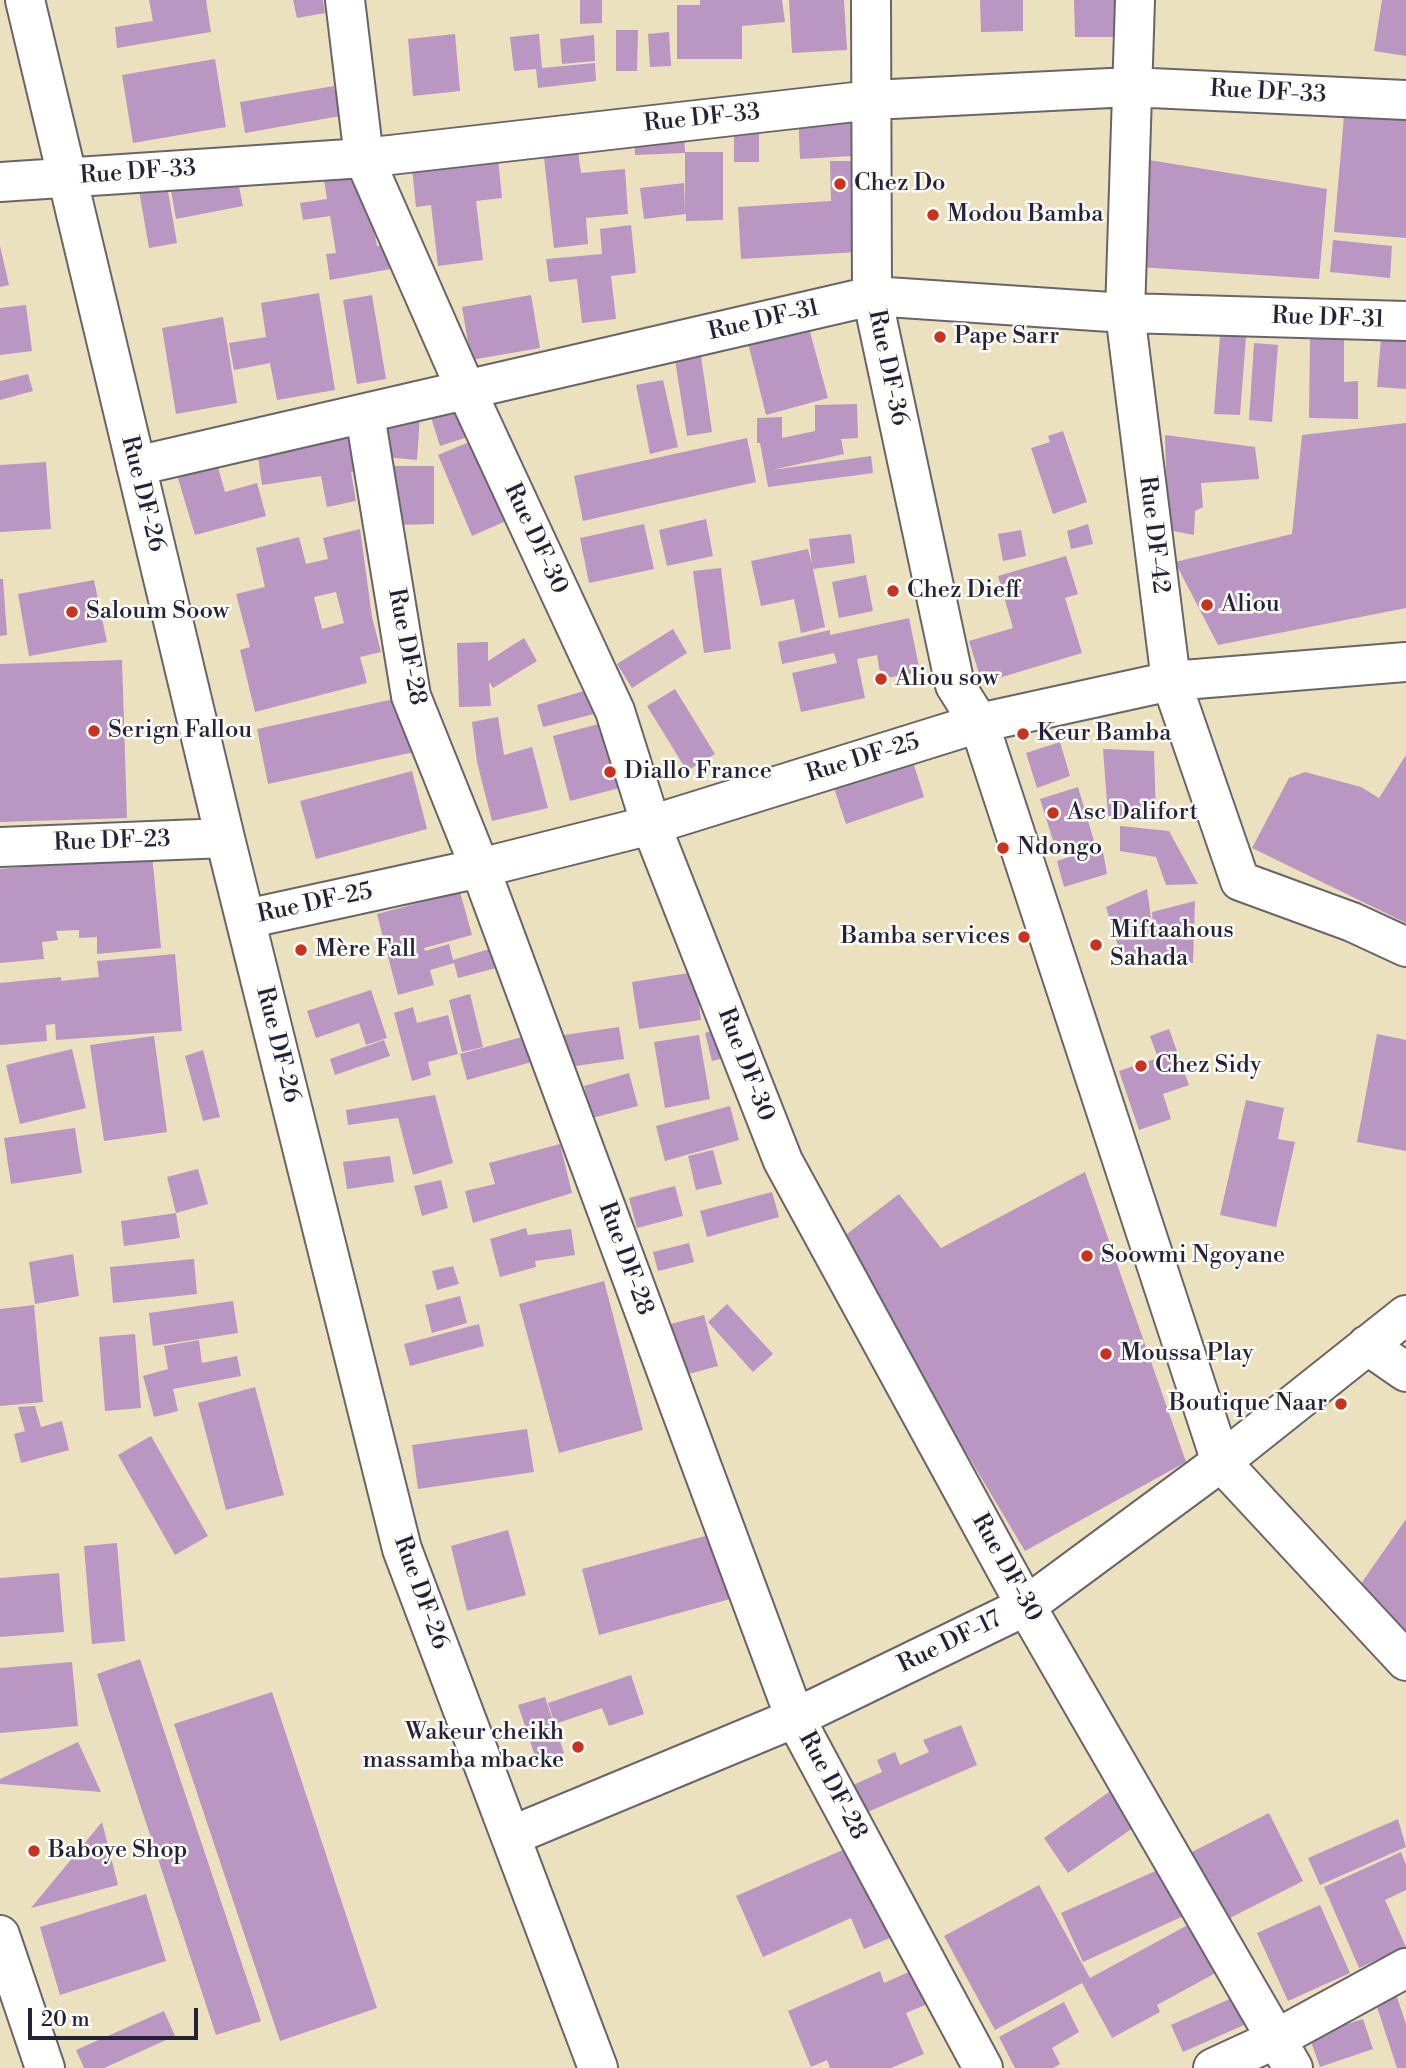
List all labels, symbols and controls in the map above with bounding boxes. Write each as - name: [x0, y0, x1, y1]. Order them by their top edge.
- street label: Rue DF-33: [1209, 76, 1327, 110]
- street label: Rue DF-33: [643, 99, 761, 139]
- street label: Rue DF-33: [79, 155, 197, 191]
- place label: Chez Do: [854, 170, 946, 198]
- marker: Chez Do: [832, 176, 848, 192]
- place label: Modou Bamba: [947, 201, 1103, 229]
- marker: Modou Bamba: [925, 207, 941, 223]
- street label: Rue DF-31: [706, 294, 822, 348]
- street label: Rue DF-31: [1271, 303, 1385, 335]
- street label: Rue DF-36: [861, 307, 913, 429]
- place label: Pape Sarr: [954, 323, 1059, 351]
- marker: Pape Sarr: [932, 329, 948, 345]
- street label: Rue DF-26: [114, 433, 170, 555]
- street label: Rue DF-42: [1132, 475, 1174, 595]
- street label: Rue DF-30: [497, 479, 573, 599]
- place label: Chez Dieff: [907, 577, 1021, 605]
- marker: Chez Dieff: [885, 583, 901, 599]
- street label: Rue DF-28: [381, 586, 431, 708]
- place label: Aliou: [1221, 591, 1280, 619]
- marker: Aliou: [1199, 597, 1215, 613]
- place label: Saloum Soow: [86, 598, 229, 626]
- marker: Saloum Soow: [64, 604, 80, 620]
- place label: Aliou sow: [895, 665, 999, 693]
- marker: Aliou sow: [873, 671, 889, 687]
- place label: Serign Fallou: [108, 717, 252, 745]
- place label: Keur Bamba: [1037, 720, 1171, 748]
- marker: Serign Fallou: [86, 723, 102, 739]
- marker: Keur Bamba: [1015, 726, 1031, 742]
- street label: Rue DF-25: [803, 728, 923, 790]
- place label: Diallo France: [624, 758, 772, 786]
- marker: Diallo France: [602, 764, 618, 780]
- place label: Asc Dalifort: [1067, 799, 1198, 827]
- marker: Asc Dalifort: [1045, 805, 1061, 821]
- street label: Rue DF-23: [53, 826, 171, 858]
- place label: Ndongo: [1017, 834, 1102, 862]
- marker: Ndongo: [995, 840, 1011, 856]
- street label: Rue DF-25: [255, 878, 375, 930]
- place label: Miftaahous Sahada: [1110, 917, 1234, 973]
- place label: Bamba services: [841, 923, 1010, 951]
- marker: Bamba services: [1016, 929, 1032, 945]
- place label: Mère Fall: [315, 936, 416, 964]
- marker: Miftaahous Sahada: [1088, 937, 1104, 953]
- marker: Mère Fall: [293, 942, 309, 958]
- street label: Rue DF-26: [249, 984, 305, 1106]
- street label: Rue DF-30: [710, 1004, 780, 1126]
- place label: Chez Sidy: [1155, 1052, 1262, 1080]
- marker: Chez Sidy: [1133, 1058, 1149, 1074]
- street label: Rue DF-28: [591, 1198, 659, 1320]
- place label: Soowmi Ngoyane: [1101, 1242, 1285, 1270]
- marker: Soowmi Ngoyane: [1079, 1248, 1095, 1264]
- place label: Moussa Play: [1120, 1340, 1254, 1368]
- marker: Moussa Play: [1098, 1346, 1114, 1362]
- place label: Boutique Naar: [1169, 1390, 1327, 1418]
- marker: Boutique Naar: [1333, 1396, 1349, 1412]
- street label: Rue DF-30: [964, 1509, 1048, 1627]
- street label: Rue DF-26: [386, 1532, 454, 1654]
- street label: Rue DF-17: [894, 1606, 1006, 1680]
- place label: Wakeur cheikh massamba mbacke: [362, 1719, 564, 1775]
- street label: Rue DF-28: [791, 1727, 873, 1845]
- marker: Wakeur cheikh massamba mbacke: [570, 1739, 586, 1755]
- place label: Baboye Shop: [48, 1837, 187, 1865]
- marker: Baboye Shop: [26, 1843, 42, 1859]
- scale bar: [32, 1994, 201, 2038]
- text: 20 m: [41, 2007, 90, 2033]

